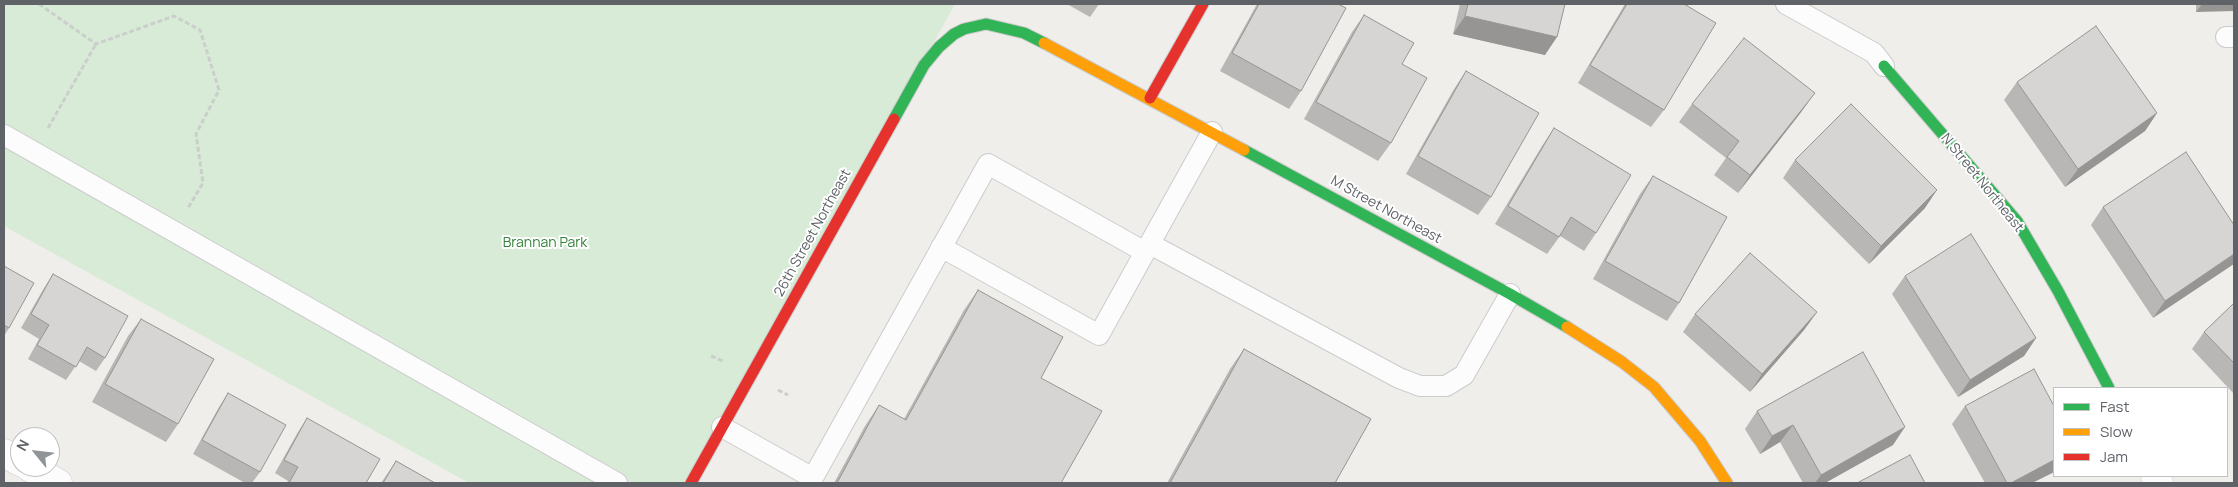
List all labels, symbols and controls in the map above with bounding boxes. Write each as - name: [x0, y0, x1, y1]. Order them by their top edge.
- street label: N Street Northeast: [1937, 130, 2027, 236]
- street label: 26th Street Northeast: [771, 166, 855, 300]
- street label: M Street Northeast: [1328, 173, 1444, 247]
- park label: Brannan Park: [503, 235, 587, 251]
- legend: [2053, 387, 2228, 477]
- text: Fast: [2100, 396, 2129, 417]
- text: Slow: [2100, 421, 2133, 442]
- north arrow: [10, 427, 60, 477]
- text: N: [12, 436, 33, 454]
- text: Jam: [2100, 446, 2128, 467]

